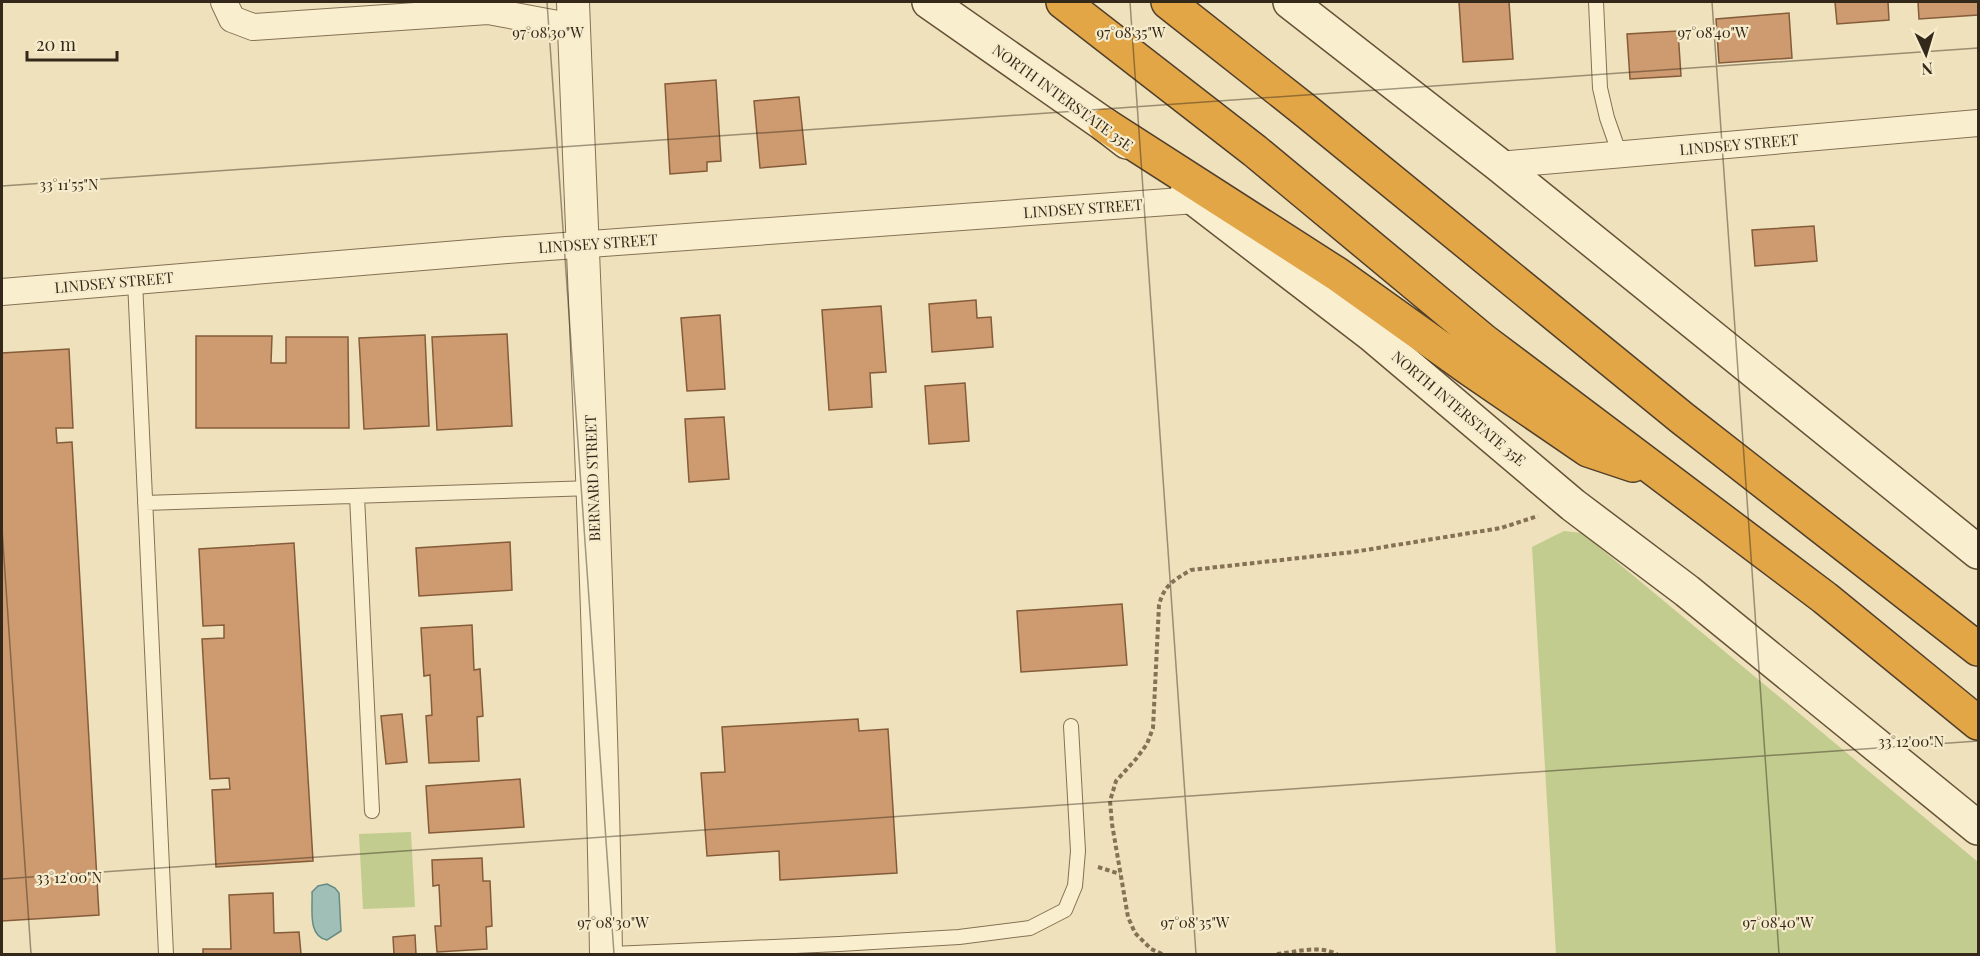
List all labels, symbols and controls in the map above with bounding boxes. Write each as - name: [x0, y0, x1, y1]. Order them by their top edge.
- text: 97°08'30"W: [512, 22, 584, 42]
- text: 97°08'35"W: [1097, 22, 1166, 42]
- text: 97°08'40"W: [1678, 22, 1749, 42]
- scale bar: [27, 24, 117, 62]
- north arrow: [1896, 24, 1956, 84]
- text: 20 m: [36, 32, 76, 56]
- street label: NORTH INTERSTATE 35E: [989, 39, 1137, 155]
- text: N: [1920, 59, 1934, 80]
- street label: LINDSEY STREET: [1679, 129, 1799, 159]
- text: 33°11'55"N: [39, 174, 99, 194]
- street label: LINDSEY STREET: [1023, 194, 1143, 222]
- street label: LINDSEY STREET: [538, 229, 658, 257]
- street label: LINDSEY STREET: [54, 267, 174, 297]
- street label: NORTH INTERSTATE 35E: [1388, 346, 1530, 470]
- street label: BERNARD STREET: [580, 414, 604, 542]
- text: 33°12'00"N: [1878, 731, 1944, 751]
- text: 33°12'00"N: [36, 867, 102, 887]
- text: 97°08'30"W: [577, 912, 649, 932]
- text: 97°08'35"W: [1161, 912, 1230, 932]
- text: 97°08'40"W: [1743, 912, 1814, 932]

